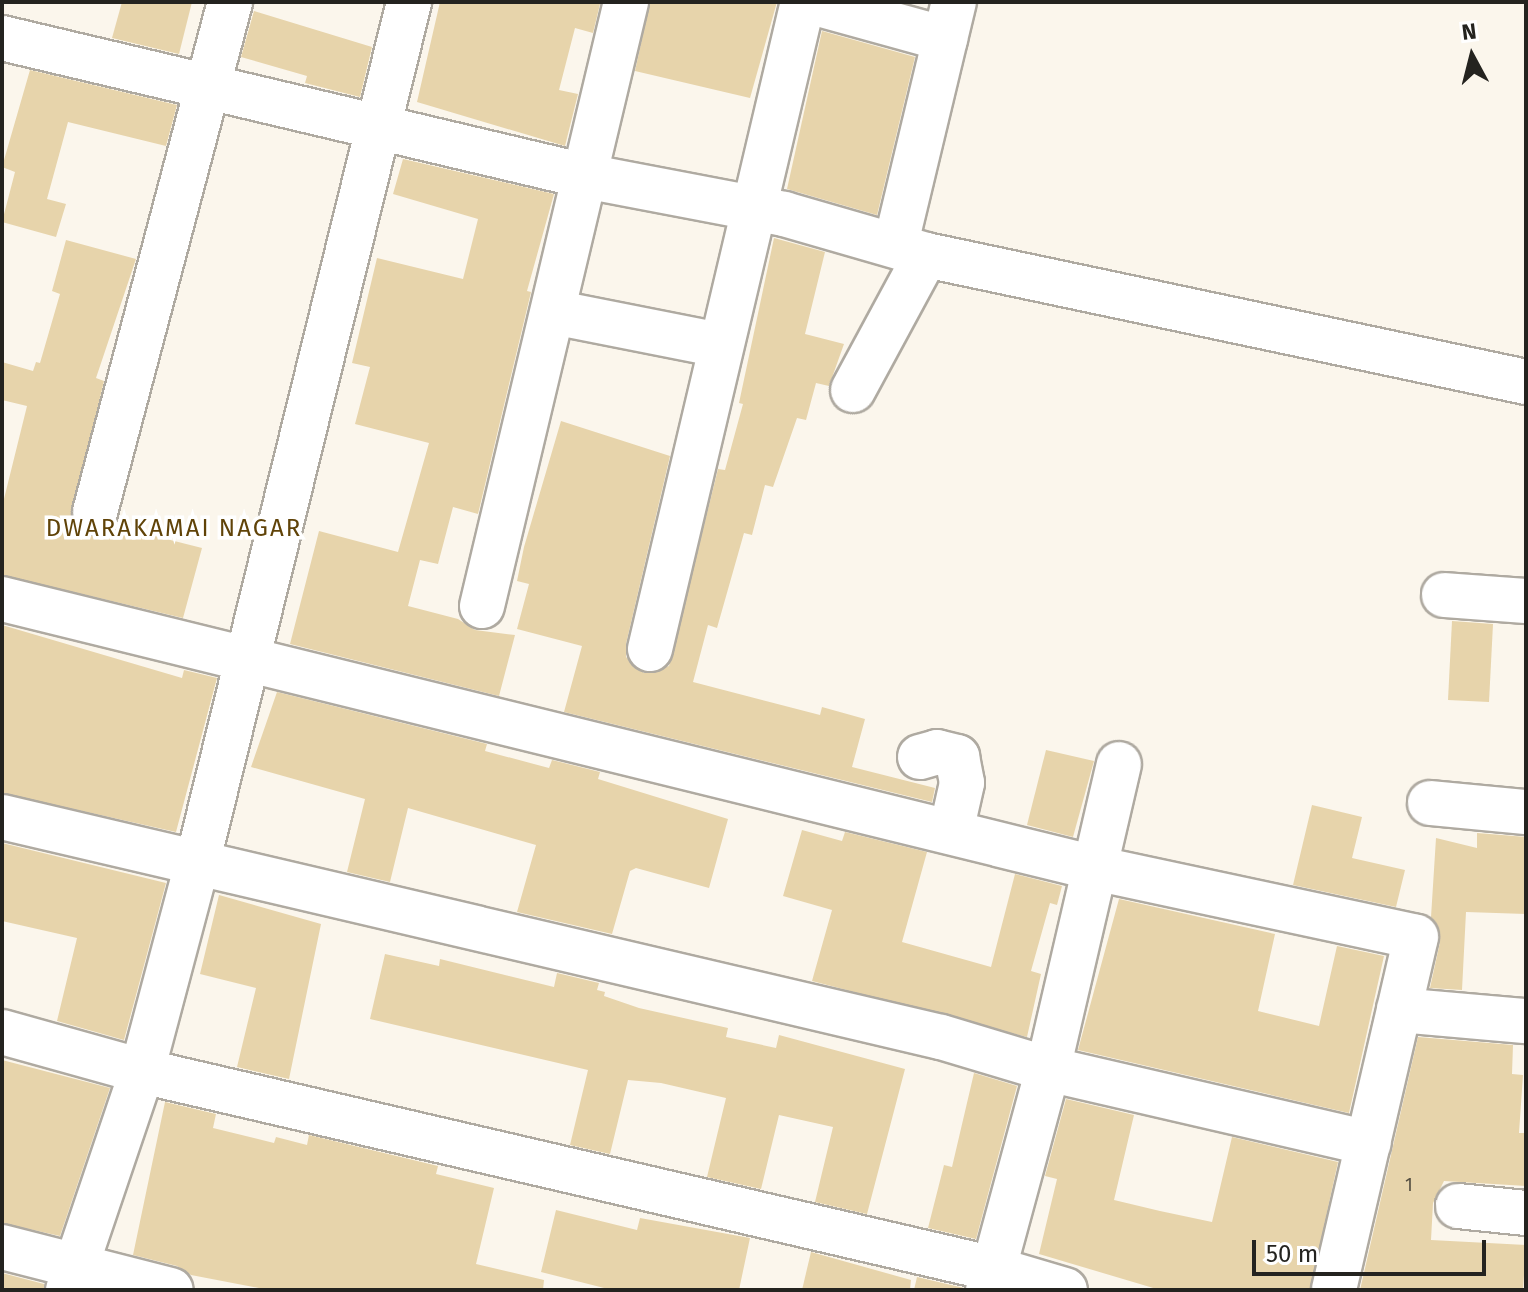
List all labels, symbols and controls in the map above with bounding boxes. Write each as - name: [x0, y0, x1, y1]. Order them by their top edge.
- north arrow: [1432, 16, 1512, 96]
- text: N: [1460, 17, 1478, 46]
- district label: DWARAKAMAI NAGAR: [46, 515, 302, 543]
- house number: 1: [1405, 1174, 1413, 1196]
- scale bar: [1256, 1224, 1490, 1274]
- text: 50 m: [1266, 1240, 1318, 1268]

